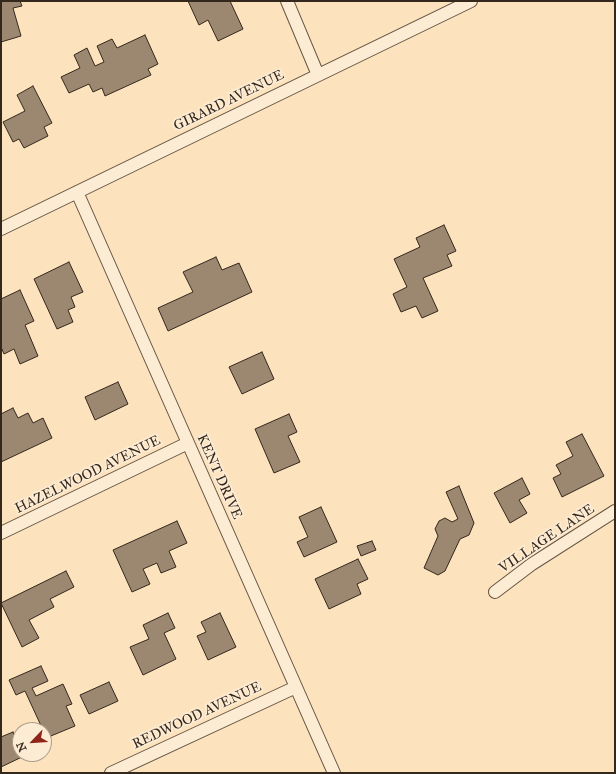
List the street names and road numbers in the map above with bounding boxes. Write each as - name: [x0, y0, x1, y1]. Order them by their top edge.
- street label: GIRARD AVENUE: [171, 67, 287, 135]
- street label: HAZELWOOD AVENUE: [13, 432, 163, 518]
- street label: KENT DRIVE: [193, 432, 245, 522]
- street label: VILLAGE LANE: [496, 501, 598, 577]
- street label: REDWOOD AVENUE: [130, 679, 264, 753]

